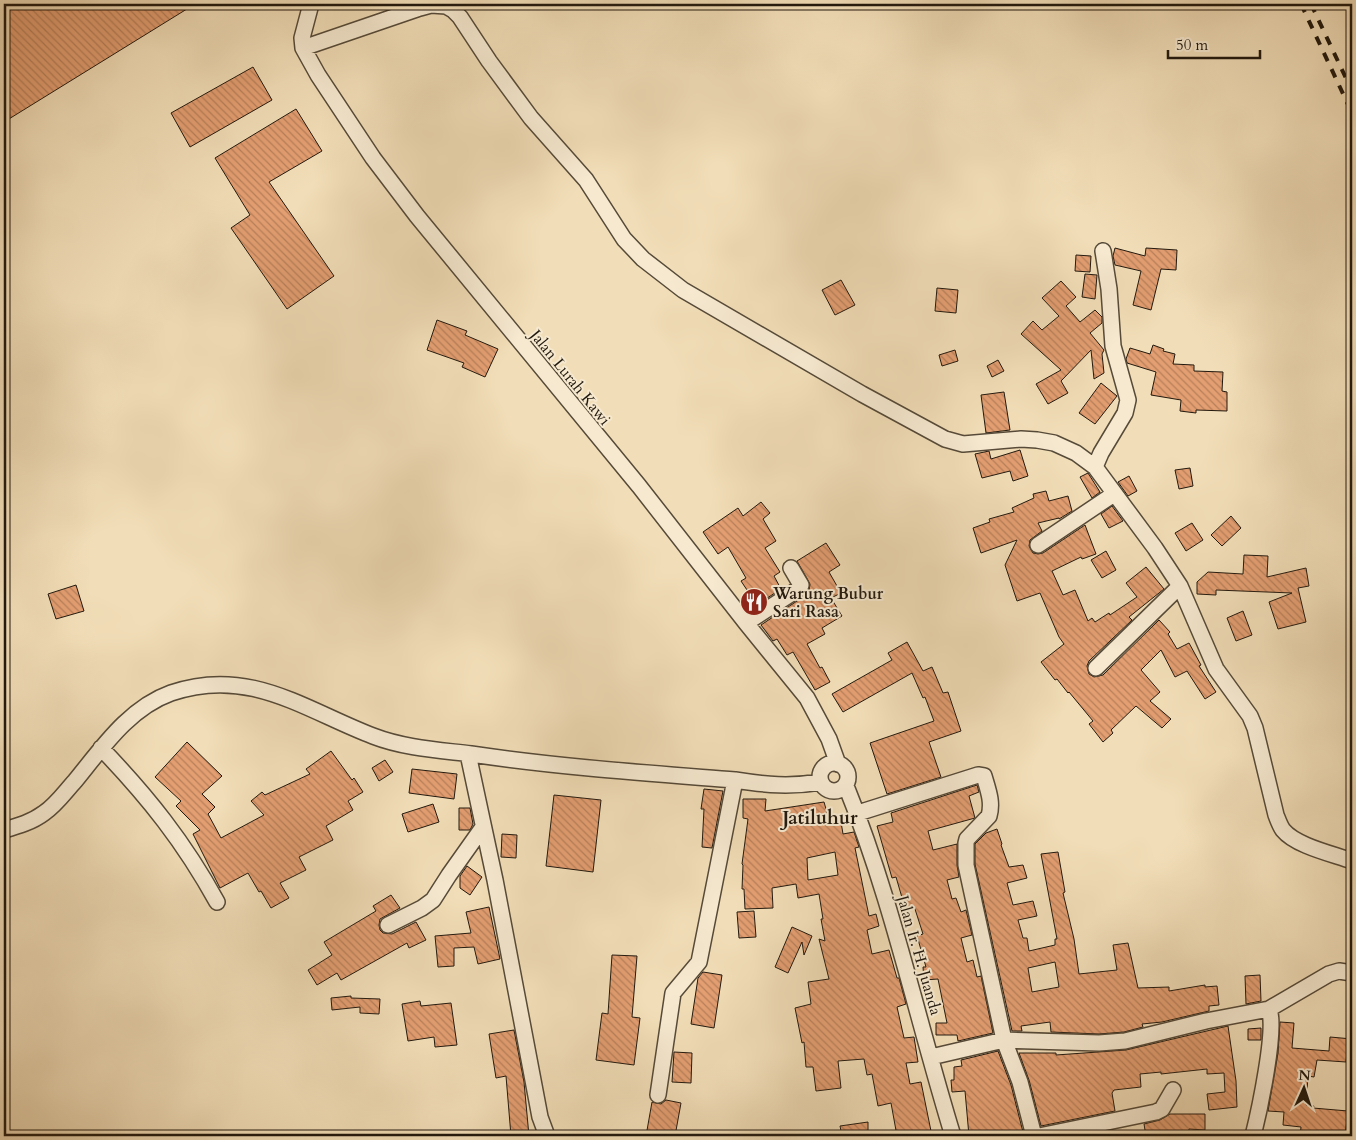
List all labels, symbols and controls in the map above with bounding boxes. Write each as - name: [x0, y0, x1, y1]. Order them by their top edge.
- scale bar: [1168, 28, 1261, 60]
- text: 50 m: [1176, 35, 1208, 55]
- street label: Jalan Lurah Kawi: [524, 324, 616, 430]
- place label: Warung Bubur Sari Rasa: [772, 583, 884, 623]
- restaurant icon: Warung Bubur Sari Rasa: [739, 587, 769, 617]
- district label: Jatiluhur: [779, 805, 858, 831]
- street label: Jalan Ir. H. Juanda: [891, 891, 947, 1018]
- north arrow: [1278, 1062, 1328, 1112]
- text: N: [1298, 1066, 1311, 1085]

